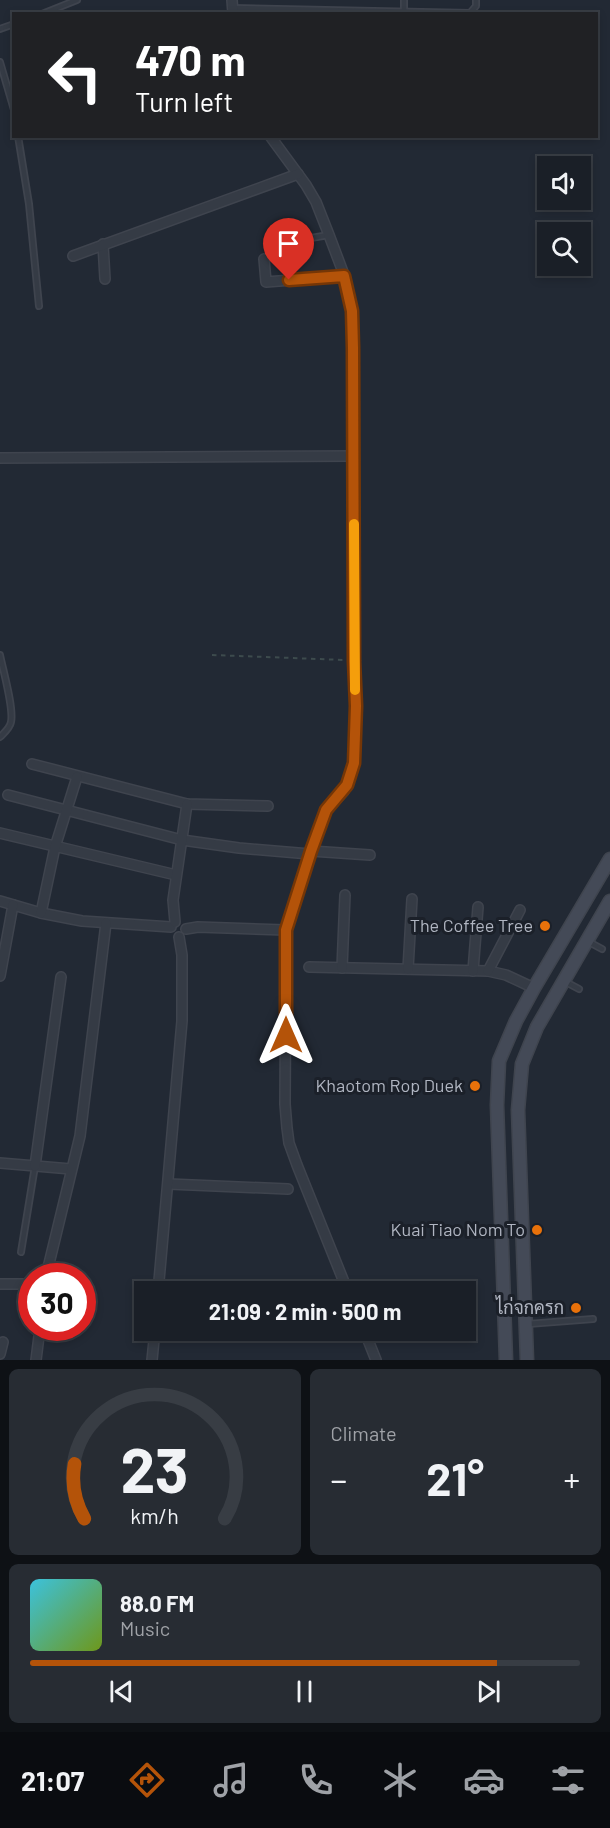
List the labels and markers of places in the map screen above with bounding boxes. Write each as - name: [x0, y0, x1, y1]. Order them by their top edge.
- pin: [263, 218, 314, 280]
- place label: The Coffee Tree: [410, 914, 533, 936]
- marker: The Coffee Tree: [538, 919, 552, 933]
- place label: Khaotom Rop Duek: [315, 1074, 463, 1096]
- marker: Khaotom Rop Duek: [468, 1079, 482, 1093]
- place label: Kuai Tiao Nom To: [391, 1218, 525, 1240]
- marker: Kuai Tiao Nom To: [530, 1223, 544, 1237]
- place label: ไก่จกครก: [494, 1295, 564, 1318]
- marker: ไก่จกครก: [569, 1301, 583, 1315]

